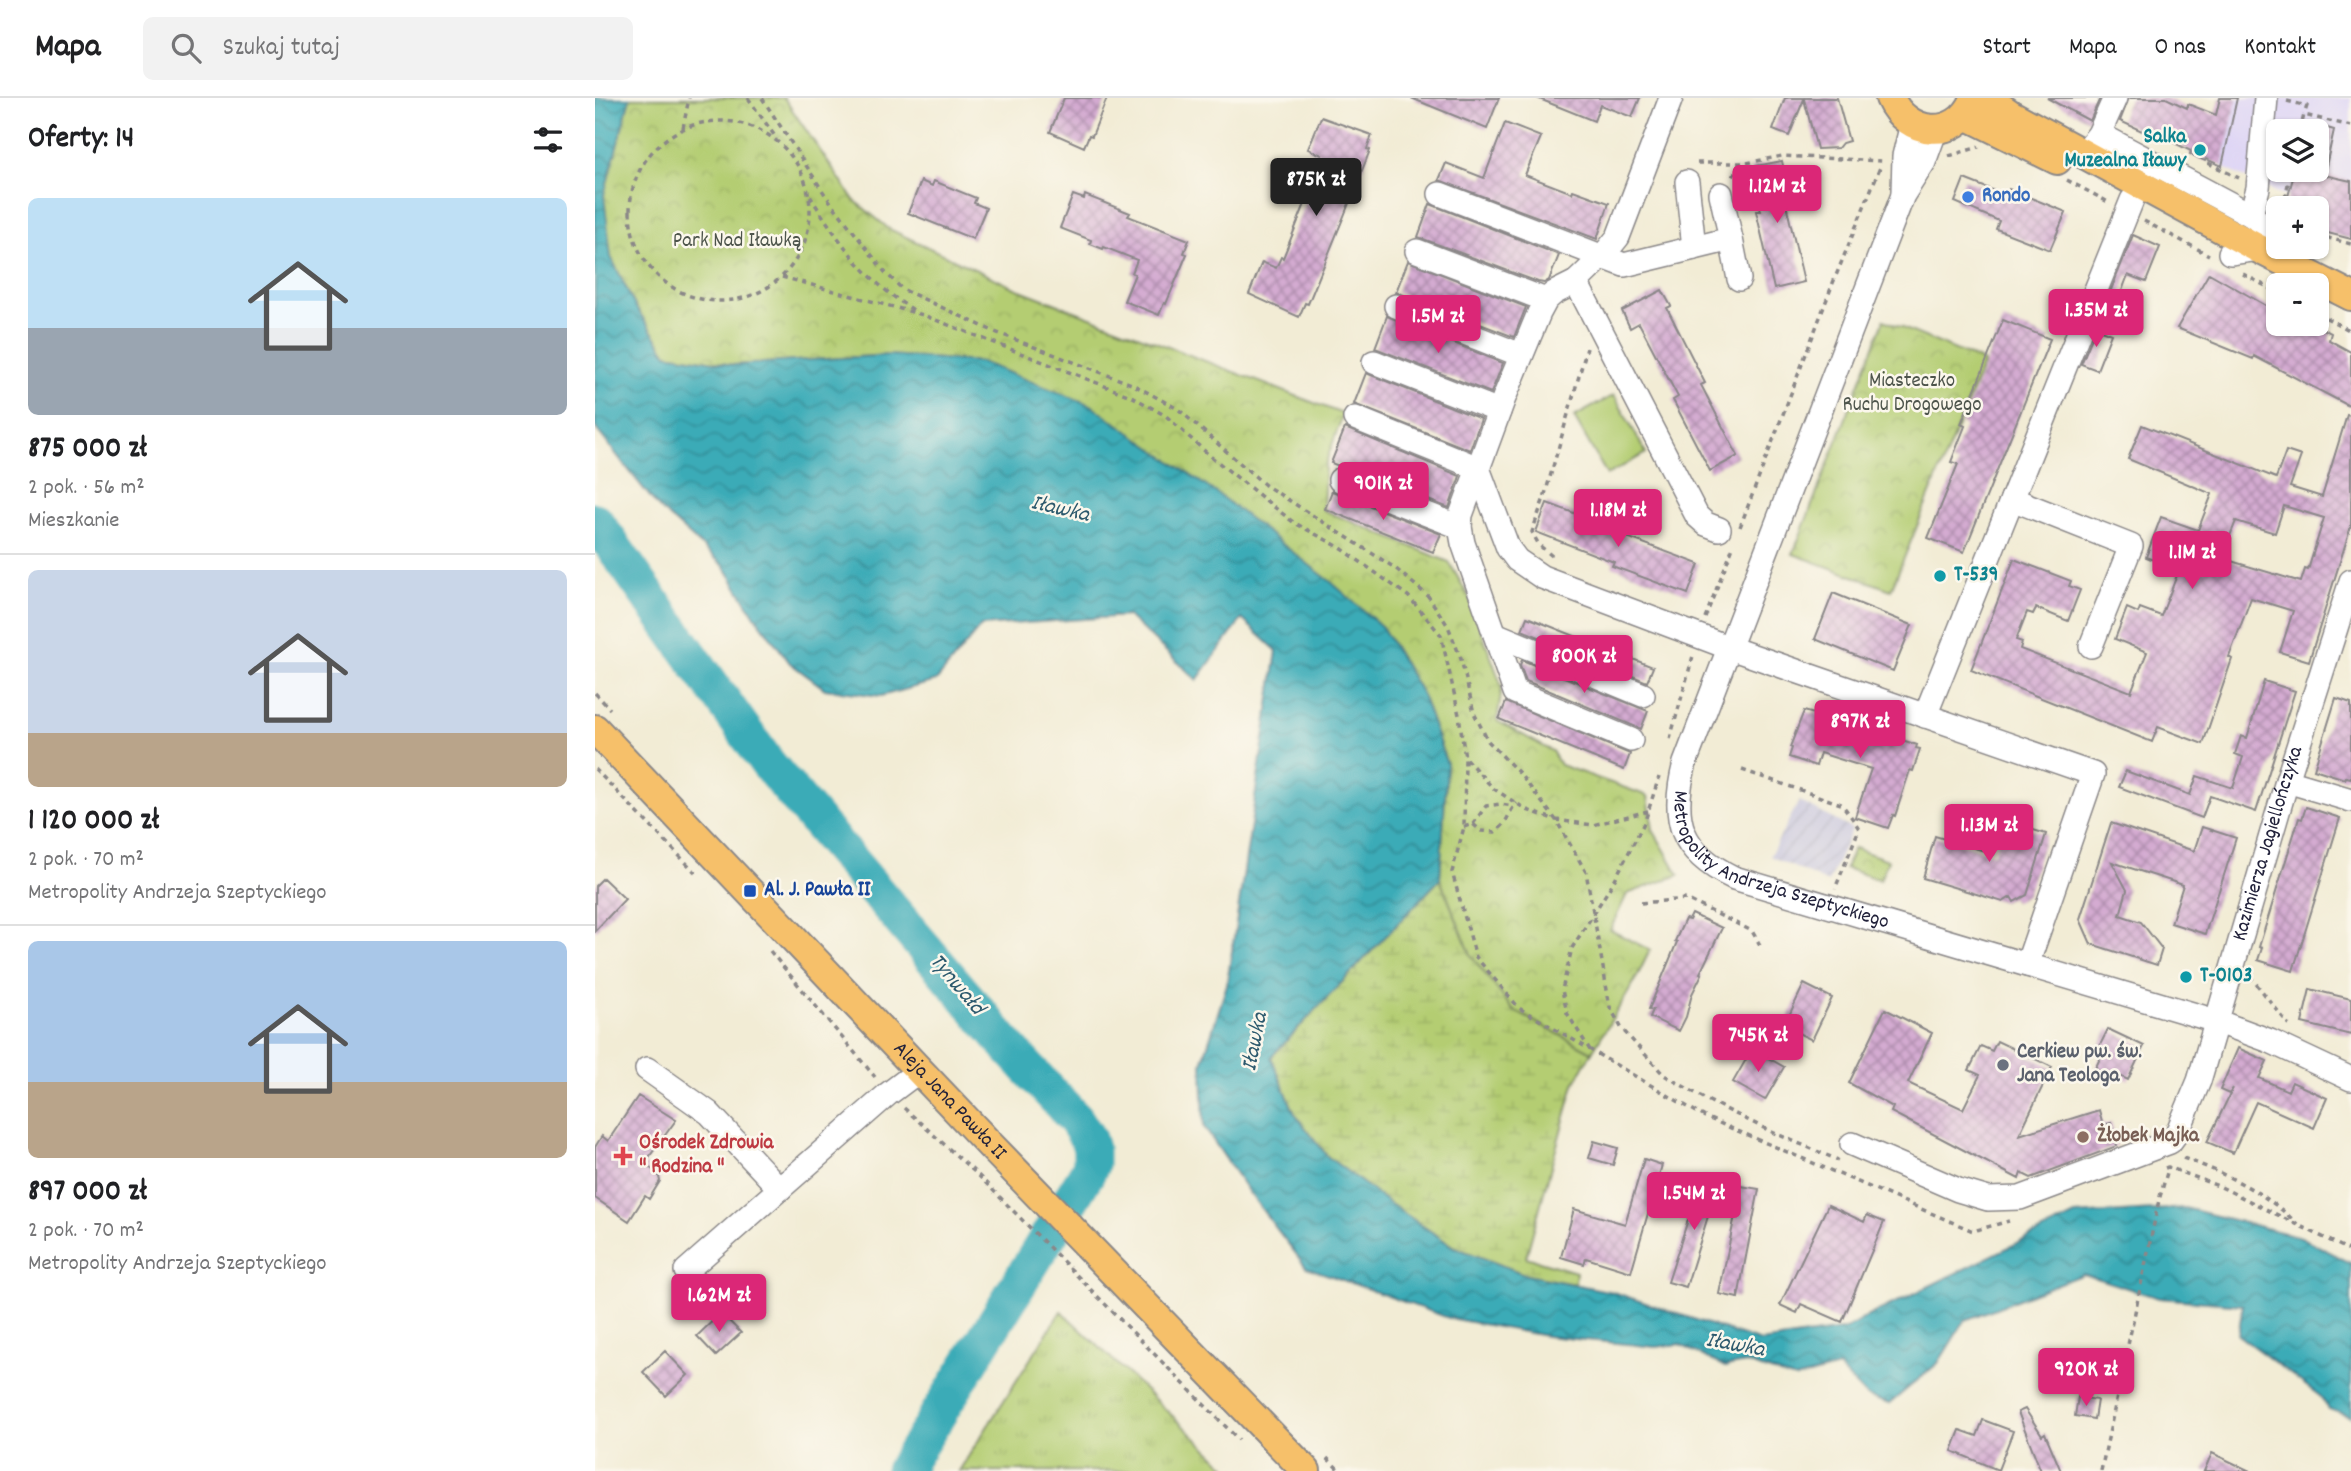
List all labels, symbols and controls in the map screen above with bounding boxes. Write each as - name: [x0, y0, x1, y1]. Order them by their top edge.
- search box: [143, 17, 633, 80]
- text: Mapa: [35, 25, 101, 72]
- icon: search: [167, 29, 205, 67]
- text: Szukaj tutaj: [223, 30, 340, 67]
- text: Start: [1982, 31, 2031, 65]
- text: Mapa: [2069, 31, 2117, 65]
- text: O nas: [2155, 31, 2206, 65]
- text: Kontakt: [2244, 31, 2316, 65]
- text: Oferty: 14: [28, 119, 134, 162]
- map controls: [2266, 119, 2329, 336]
- button: layers: [2266, 119, 2329, 182]
- icon: filters: [529, 121, 567, 159]
- place label: Salka Muzealna Iławy: [2065, 123, 2187, 177]
- marker: Salka Muzealna Iławy: [2192, 142, 2208, 158]
- pin: 875K zł: [1251, 158, 1381, 218]
- text: 875K zł: [1286, 164, 1346, 197]
- pin: 1.12M zł: [1705, 166, 1849, 225]
- text: 1.12M zł: [1748, 171, 1806, 204]
- place label: Rondo: [1982, 182, 2030, 212]
- marker: Rondo: [1960, 189, 1976, 205]
- button: +: [2266, 196, 2329, 259]
- park label: Park Nad Iławką: [673, 227, 801, 257]
- icon: home: [235, 243, 361, 369]
- button: −: [2266, 273, 2329, 336]
- pin: 1.35M zł: [2024, 289, 2168, 349]
- text: 1.35M zł: [2064, 295, 2128, 328]
- pin: 1.5M zł: [1373, 296, 1503, 355]
- text: 1.5M zł: [1412, 301, 1464, 334]
- park label: Miasteczko Ruchu Drogowego: [1842, 367, 1982, 421]
- text: 875 000 zł: [28, 429, 147, 472]
- pin: 901K zł: [1318, 462, 1448, 522]
- text: 901K zł: [1354, 468, 1412, 501]
- text: 2 pok. · 56 m²: [28, 472, 145, 505]
- water label: Iławka: [1028, 487, 1094, 533]
- pin: 1.18M zł: [1546, 490, 1690, 549]
- text: 1.18M zł: [1590, 495, 1646, 528]
- text: Mieszkanie: [28, 505, 119, 538]
- pin: 1.1M zł: [2127, 532, 2257, 591]
- text: 1.1M zł: [2168, 537, 2216, 570]
- place label: T-539: [1954, 561, 1998, 591]
- marker: T-539: [1932, 568, 1948, 584]
- icon: home: [235, 615, 361, 741]
- pin: 800K zł: [1519, 636, 1649, 695]
- text: 800K zł: [1552, 641, 1616, 674]
- pin: 897K zł: [1795, 700, 1925, 760]
- text: 897K zł: [1830, 706, 1890, 739]
- street label: Kazimierza Jagiellończyka: [2226, 742, 2312, 945]
- street label: Metropolity Andrzeja Szeptyckiego: [1664, 790, 1892, 938]
- text: 1 120 000 zł: [28, 801, 159, 844]
- pin: 1.13M zł: [1917, 804, 2061, 864]
- text: 1.13M zł: [1960, 810, 2018, 843]
- text: 2 pok. · 70 m²: [28, 844, 144, 877]
- place label: Al. J. Pawła II: [764, 876, 871, 906]
- text: Metropolity Andrzeja Szeptyckiego: [28, 877, 327, 910]
- marker: Al. J. Pawła II: [742, 883, 758, 899]
- water label: Tynwałd: [920, 947, 994, 1025]
- place label: T-0103: [2200, 962, 2252, 992]
- marker: T-0103: [2178, 969, 2194, 985]
- icon: home: [235, 986, 361, 1112]
- water label: Iławka: [1234, 1009, 1278, 1074]
- pin: 745K zł: [1693, 1014, 1823, 1074]
- text: 745K zł: [1728, 1020, 1788, 1053]
- street label: Aleja Jana Pawła II: [885, 1036, 1013, 1168]
- place label: Cerkiew pw. św. Jana Teologa: [2017, 1038, 2142, 1092]
- marker: Cerkiew pw. św. Jana Teologa: [1995, 1057, 2011, 1073]
- place label: Żłobek Majka: [2097, 1122, 2200, 1152]
- place label: Ośrodek Zdrowia " Rodzina ": [639, 1129, 774, 1183]
- marker: Żłobek Majka: [2075, 1129, 2091, 1145]
- marker: Ośrodek Zdrowia " Rodzina ": [613, 1146, 633, 1166]
- text: 897 000 zł: [28, 1172, 147, 1215]
- pin: 1.54M zł: [1622, 1172, 1766, 1232]
- text: 1.54M zł: [1663, 1178, 1725, 1211]
- text: 2 pok. · 70 m²: [28, 1215, 144, 1248]
- text: Metropolity Andrzeja Szeptyckiego: [28, 1248, 327, 1281]
- pin: 1.62M zł: [647, 1274, 791, 1334]
- text: 1.62M zł: [687, 1280, 751, 1313]
- water label: Iławka: [1703, 1325, 1768, 1368]
- pin: 920K zł: [2021, 1348, 2151, 1408]
- text: 920K zł: [2054, 1354, 2118, 1387]

